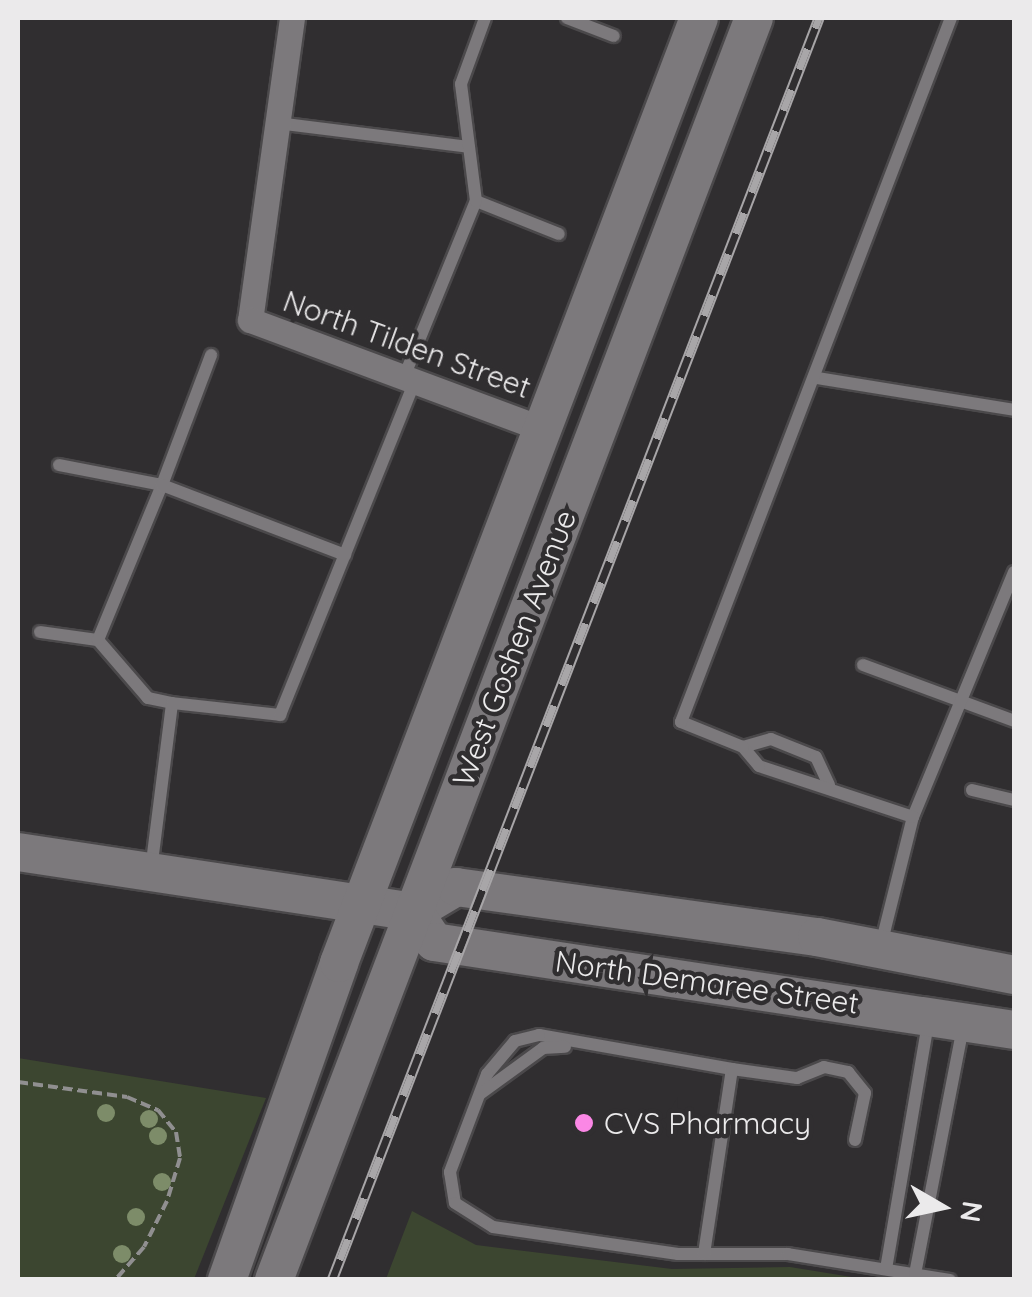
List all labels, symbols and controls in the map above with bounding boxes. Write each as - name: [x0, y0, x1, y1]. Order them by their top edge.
- street label: North Tilden Street: [278, 283, 536, 405]
- street label: West Goshen Avenue: [445, 505, 583, 791]
- street label: North Demaree Street: [553, 943, 861, 1021]
- place label: CVS Pharmacy: [604, 1105, 811, 1141]
- marker: CVS Pharmacy: [573, 1112, 595, 1134]
- north arrow: [892, 1157, 992, 1257]
- text: N: [953, 1199, 991, 1225]

